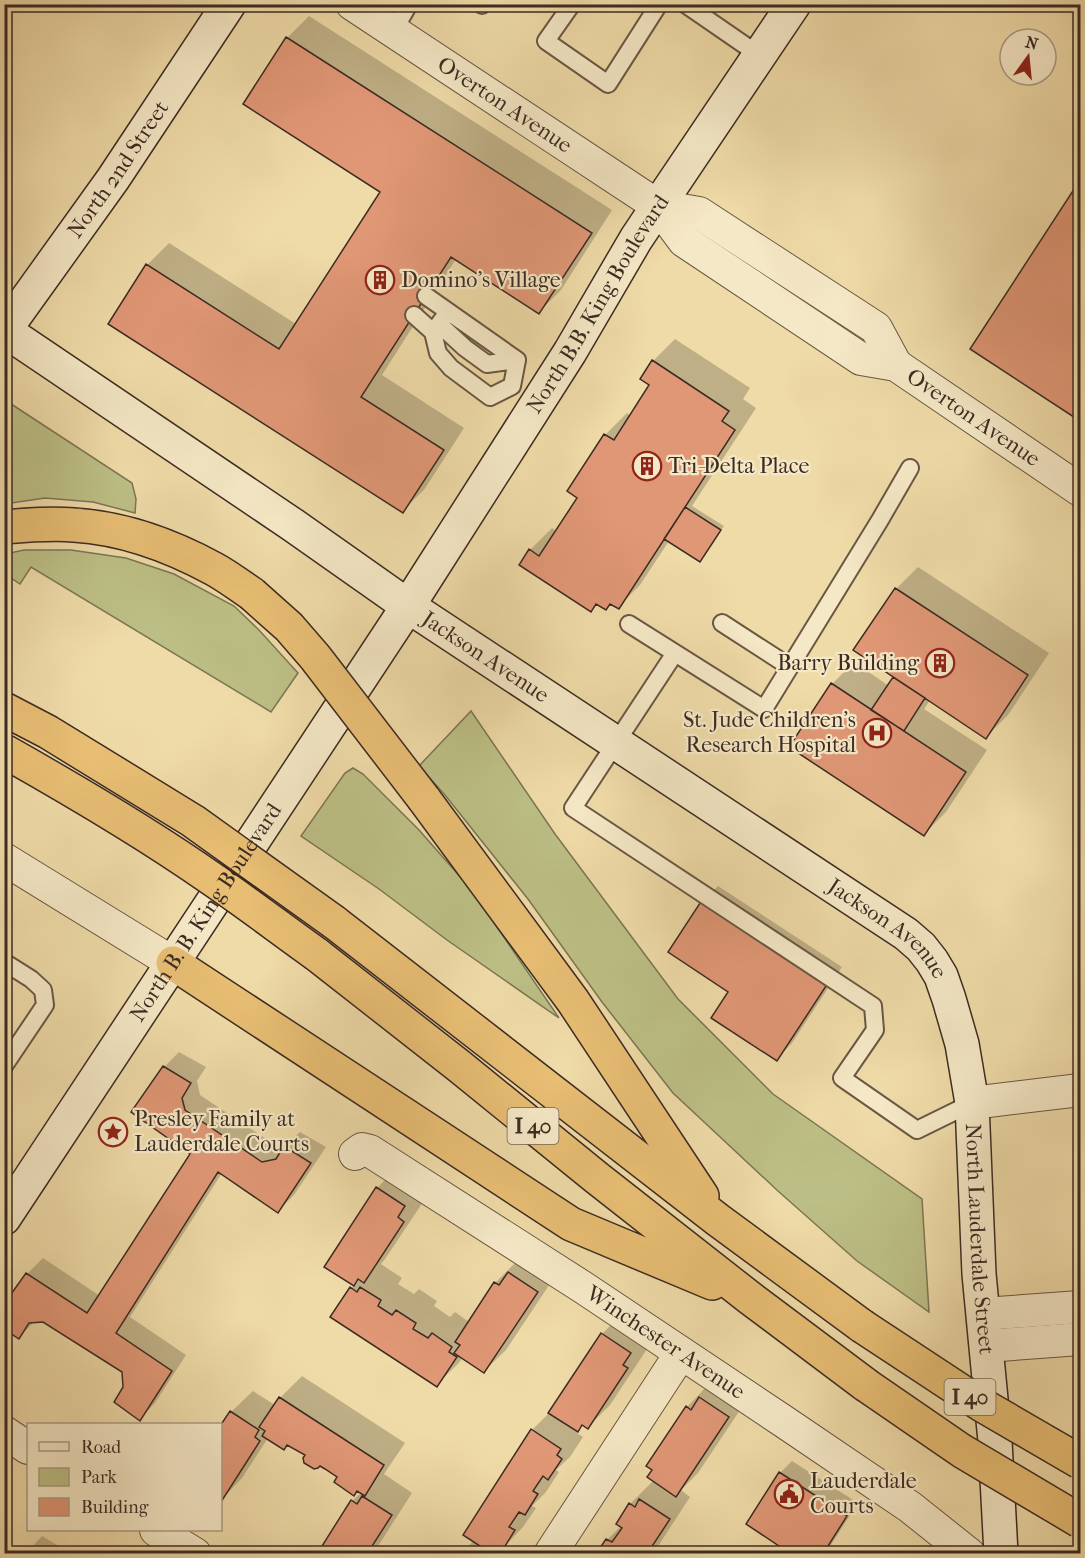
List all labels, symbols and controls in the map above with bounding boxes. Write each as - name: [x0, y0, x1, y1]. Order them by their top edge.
- north arrow: [998, 27, 1058, 87]
- text: N: [1023, 32, 1041, 54]
- street label: Overton Avenue: [433, 51, 577, 159]
- street label: North 2nd Street: [62, 96, 174, 243]
- street label: North B.B. King Boulevard: [521, 189, 675, 418]
- building icon: Domino's Village: [364, 264, 396, 296]
- place label: Domino's Village: [401, 267, 561, 293]
- street label: Overton Avenue: [902, 363, 1045, 472]
- building icon: Tri-Delta Place: [631, 450, 663, 482]
- place label: Tri-Delta Place: [668, 453, 809, 479]
- street label: Jackson Avenue: [415, 605, 554, 708]
- building icon: Barry Building: [924, 647, 956, 679]
- place label: Barry Building: [777, 650, 919, 676]
- place label: St. Jude Children's Research Hospital: [683, 707, 856, 758]
- hospital icon: St. Jude Children's Research Hospital: [861, 717, 893, 749]
- street label: North B. B. King Boulevard: [124, 798, 288, 1027]
- street label: Jackson Avenue: [821, 872, 952, 983]
- place label: Presley Family at Lauderdale Courts: [134, 1106, 309, 1157]
- road number: I 40: [508, 1108, 558, 1144]
- place icon: Presley Family at Lauderdale Courts: [97, 1116, 129, 1148]
- street label: North Lauderdale Street: [960, 1123, 1000, 1356]
- street label: Winchester Avenue: [580, 1280, 750, 1405]
- road number: I 40: [944, 1379, 996, 1415]
- legend: [27, 1423, 222, 1531]
- text: Road: [81, 1437, 121, 1458]
- text: Park: [81, 1467, 118, 1488]
- place label: Lauderdale Courts: [810, 1468, 917, 1519]
- public building icon: Lauderdale Courts: [773, 1478, 805, 1510]
- text: Building: [81, 1497, 149, 1518]

